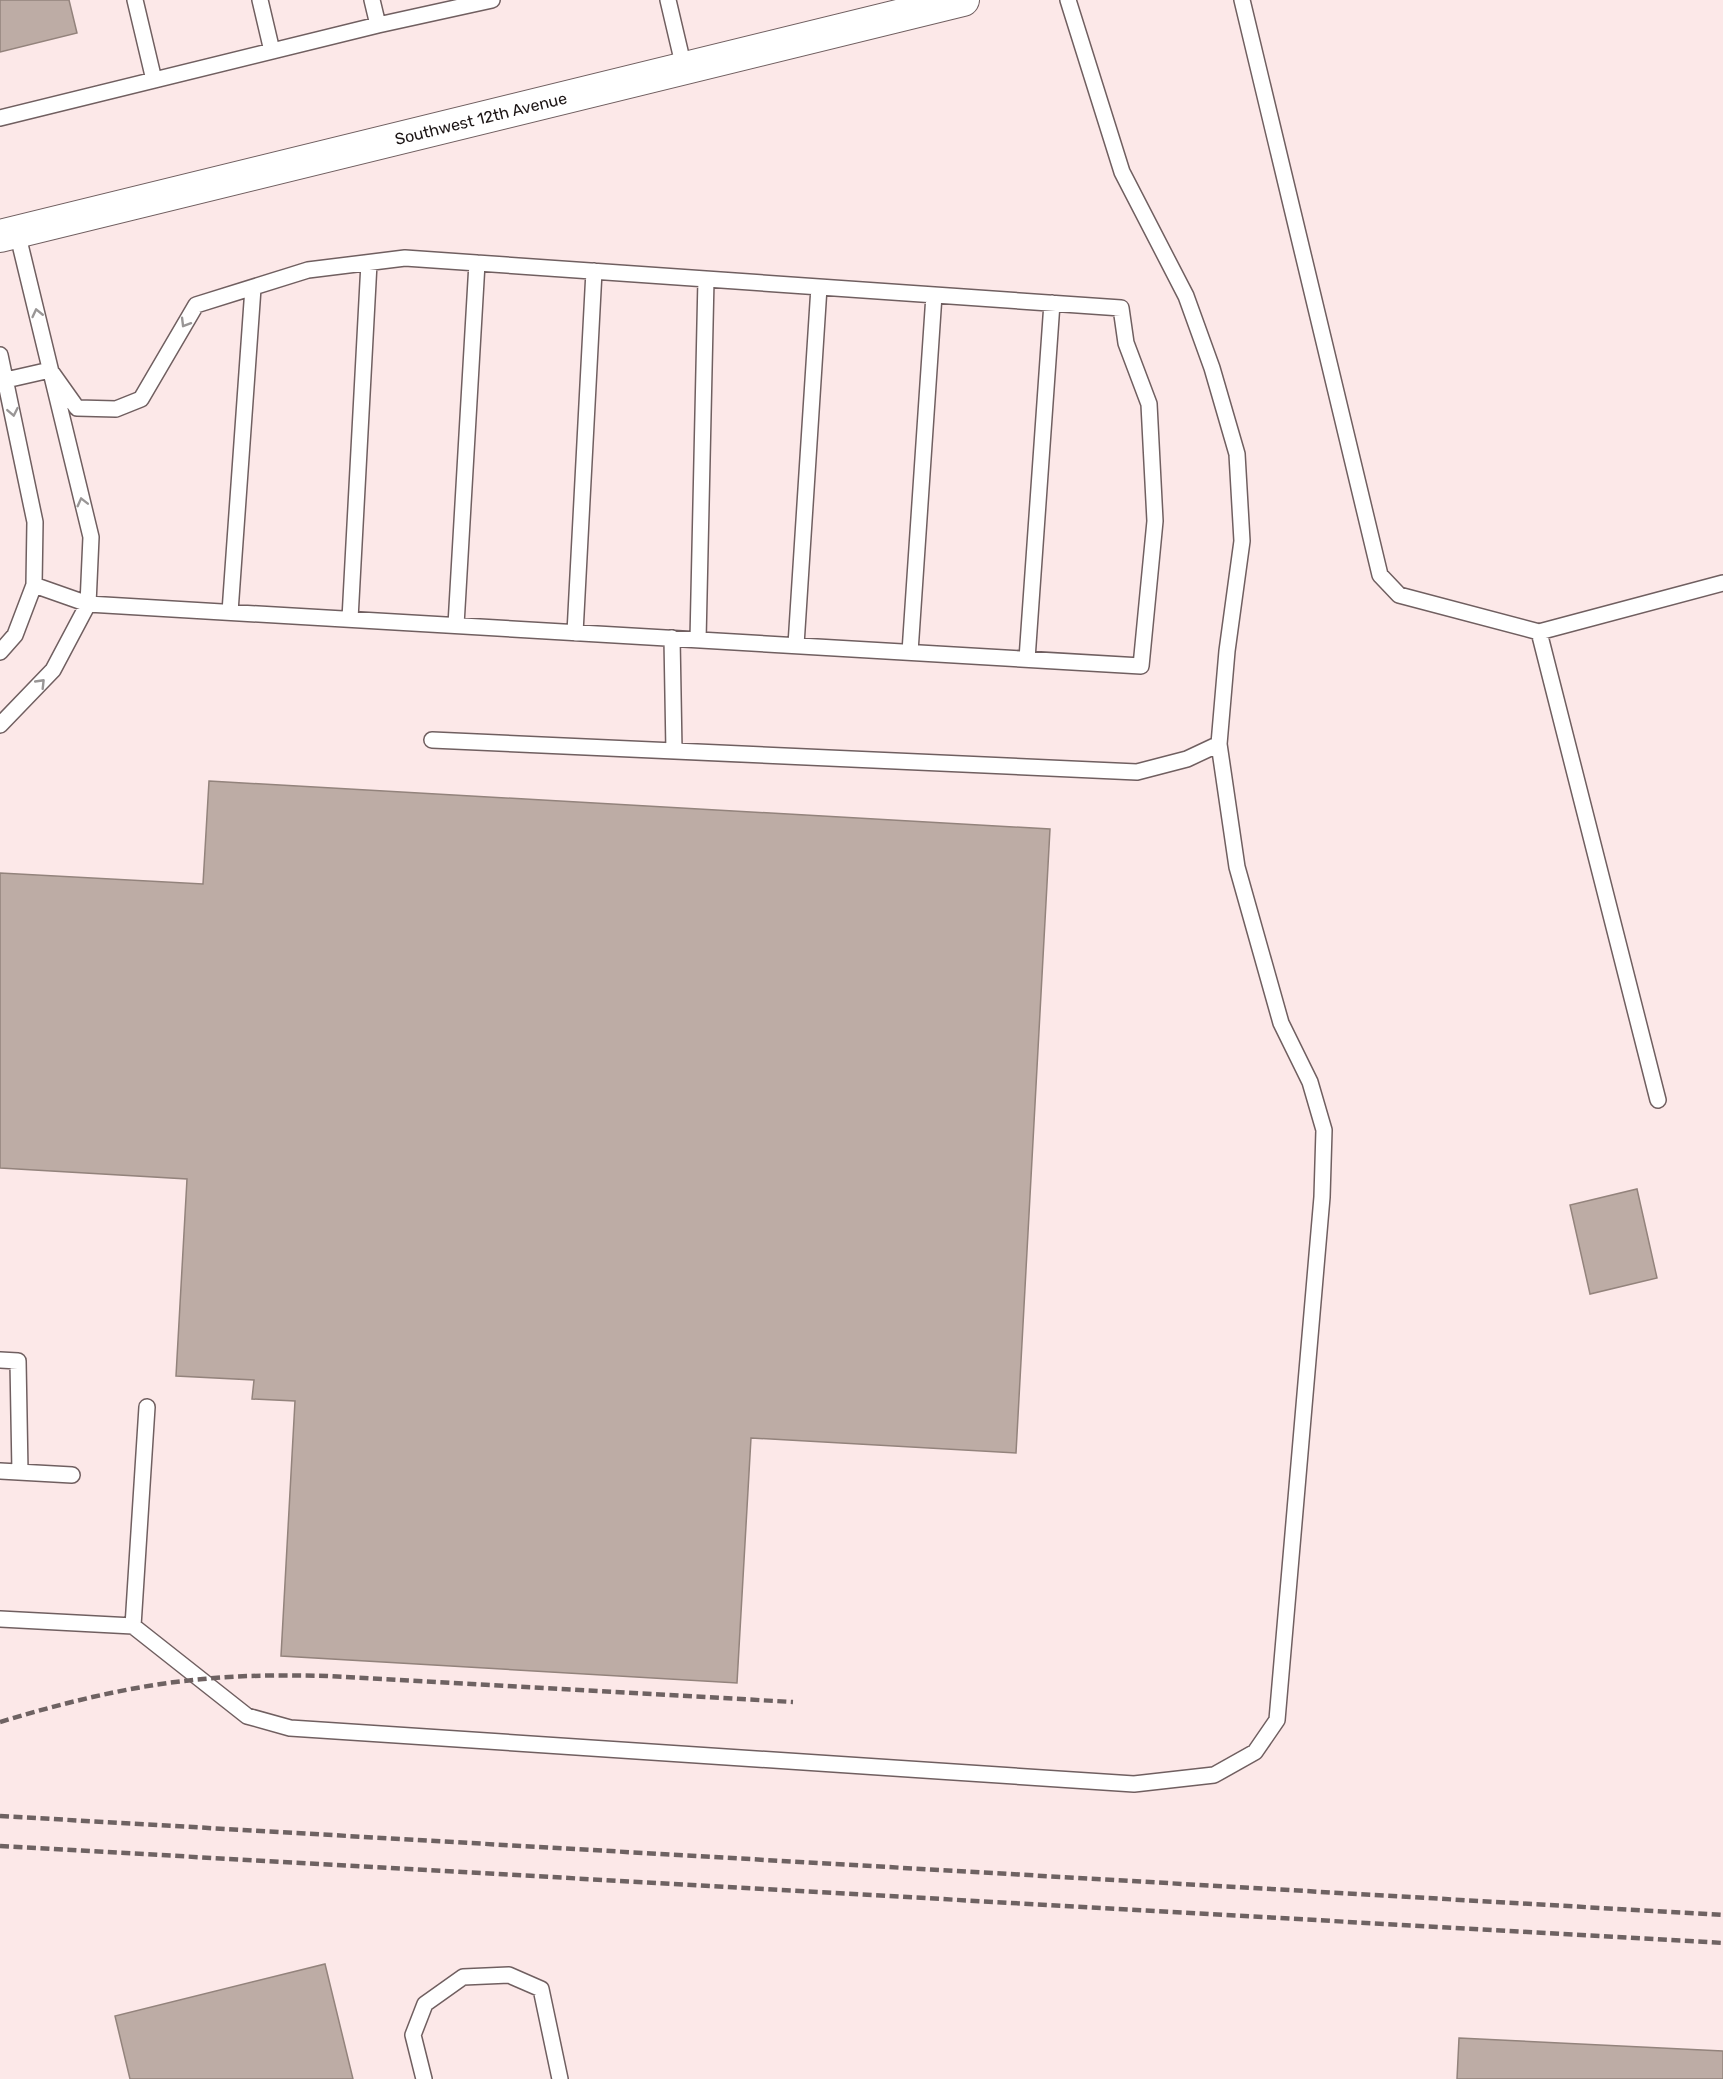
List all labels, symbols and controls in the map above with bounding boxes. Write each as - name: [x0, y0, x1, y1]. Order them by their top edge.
- street label: Southwest 12th Avenue: [393, 88, 569, 148]
- one-way arrow: [31, 308, 44, 318]
- one-way arrow: [181, 317, 193, 327]
- one-way arrow: [6, 407, 19, 417]
- one-way arrow: [77, 498, 90, 508]
- one-way arrow: [33, 679, 44, 690]

